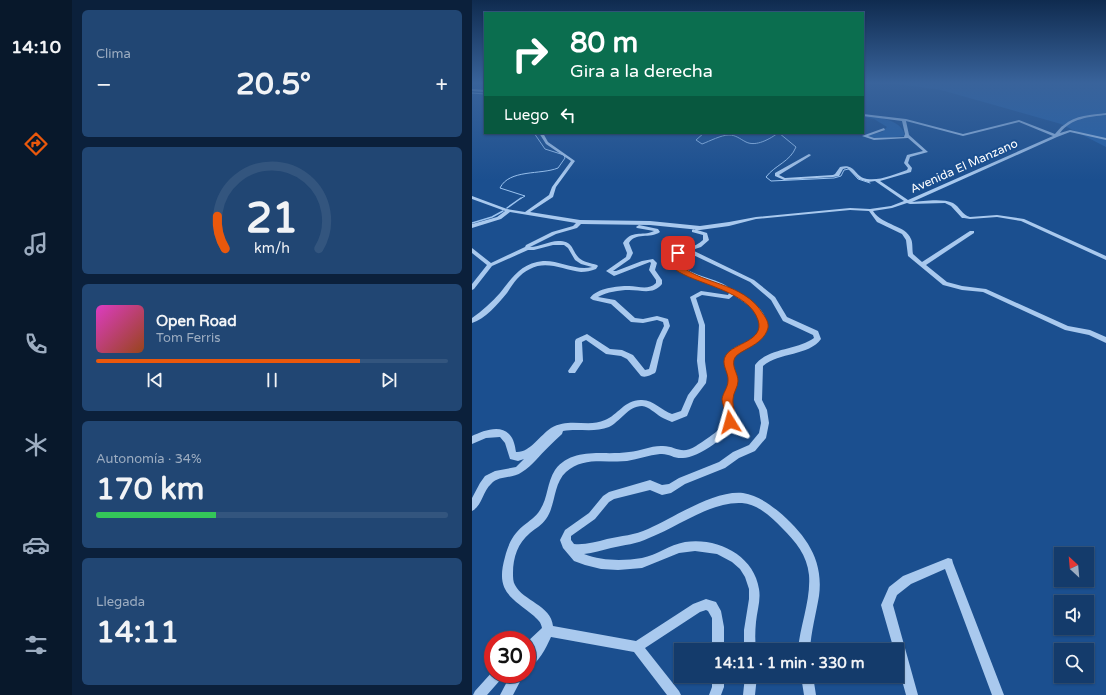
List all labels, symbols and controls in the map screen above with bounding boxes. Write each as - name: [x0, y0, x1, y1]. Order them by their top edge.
- text: 80 m: [570, 26, 638, 60]
- icon: right: [504, 28, 556, 80]
- text: 14:10: [11, 36, 61, 58]
- text: Clima: [96, 46, 131, 62]
- text: Gira a la derecha: [570, 60, 713, 82]
- text: 20.5°: [236, 66, 311, 103]
- text: −: [96, 72, 112, 98]
- text: +: [436, 72, 448, 98]
- icon: left: [557, 104, 579, 126]
- text: Luego: [504, 106, 549, 124]
- icon: directions: [22, 130, 50, 158]
- street label: Avenida El Manzano: [908, 136, 1020, 196]
- text: 21: [246, 193, 298, 243]
- icon: music: [22, 230, 50, 258]
- pin: [661, 236, 695, 270]
- text: km/h: [254, 239, 290, 256]
- icon: arrive: [667, 242, 689, 264]
- text: Open Road: [156, 312, 237, 330]
- icon: phone: [22, 330, 50, 358]
- text: Tom Ferris: [156, 330, 220, 346]
- icon: previous: [144, 369, 166, 391]
- icon: pause: [261, 369, 283, 391]
- icon: next: [378, 369, 400, 391]
- position arrow: [709, 401, 751, 443]
- icon: climate: [22, 431, 50, 459]
- text: Autonomía · 34%: [96, 451, 202, 467]
- text: 170 km: [96, 471, 204, 508]
- icon: car: [22, 531, 50, 559]
- north arrow: [1054, 547, 1094, 587]
- map controls: [1054, 547, 1094, 683]
- text: Llegada: [96, 594, 145, 610]
- button: sound: [1054, 595, 1094, 635]
- text: 14:11: [96, 614, 179, 651]
- icon: filters: [22, 631, 50, 659]
- speed limit sign: 30: [484, 631, 536, 683]
- button: search: [1054, 643, 1094, 683]
- text: 14:11 · 1 min · 330 m: [714, 654, 864, 672]

